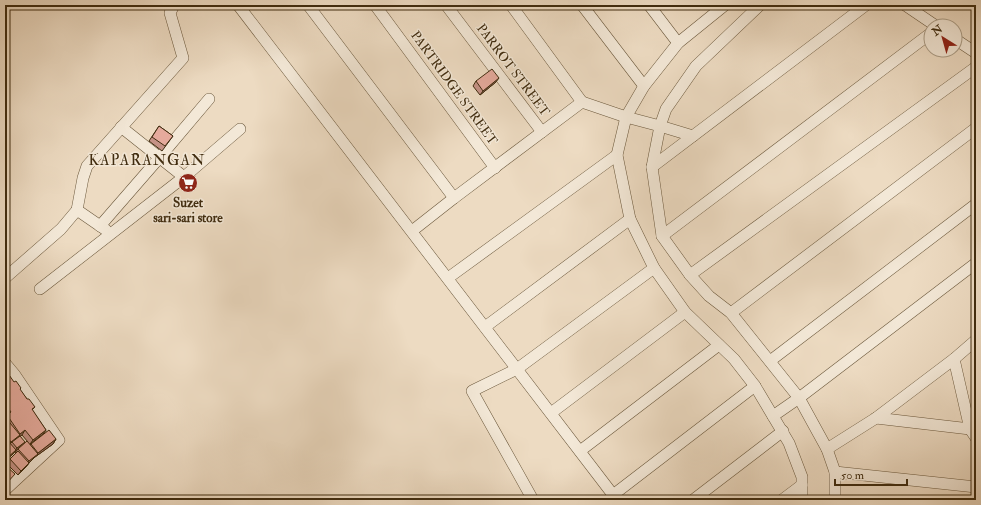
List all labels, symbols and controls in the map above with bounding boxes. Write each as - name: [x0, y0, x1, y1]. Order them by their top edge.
- north arrow: [923, 18, 963, 58]
- street label: PARROT STREET: [473, 21, 553, 120]
- text: N: [929, 22, 946, 39]
- street label: PARTRIDGE STREET: [407, 28, 501, 148]
- district label: KAPARANGAN: [89, 151, 205, 170]
- supermarket icon: Suzet sari-sari store: [177, 172, 199, 194]
- place label: Suzet sari-sari store: [153, 195, 223, 226]
- scale bar: [835, 461, 907, 487]
- text: 50 m: [841, 468, 865, 483]

